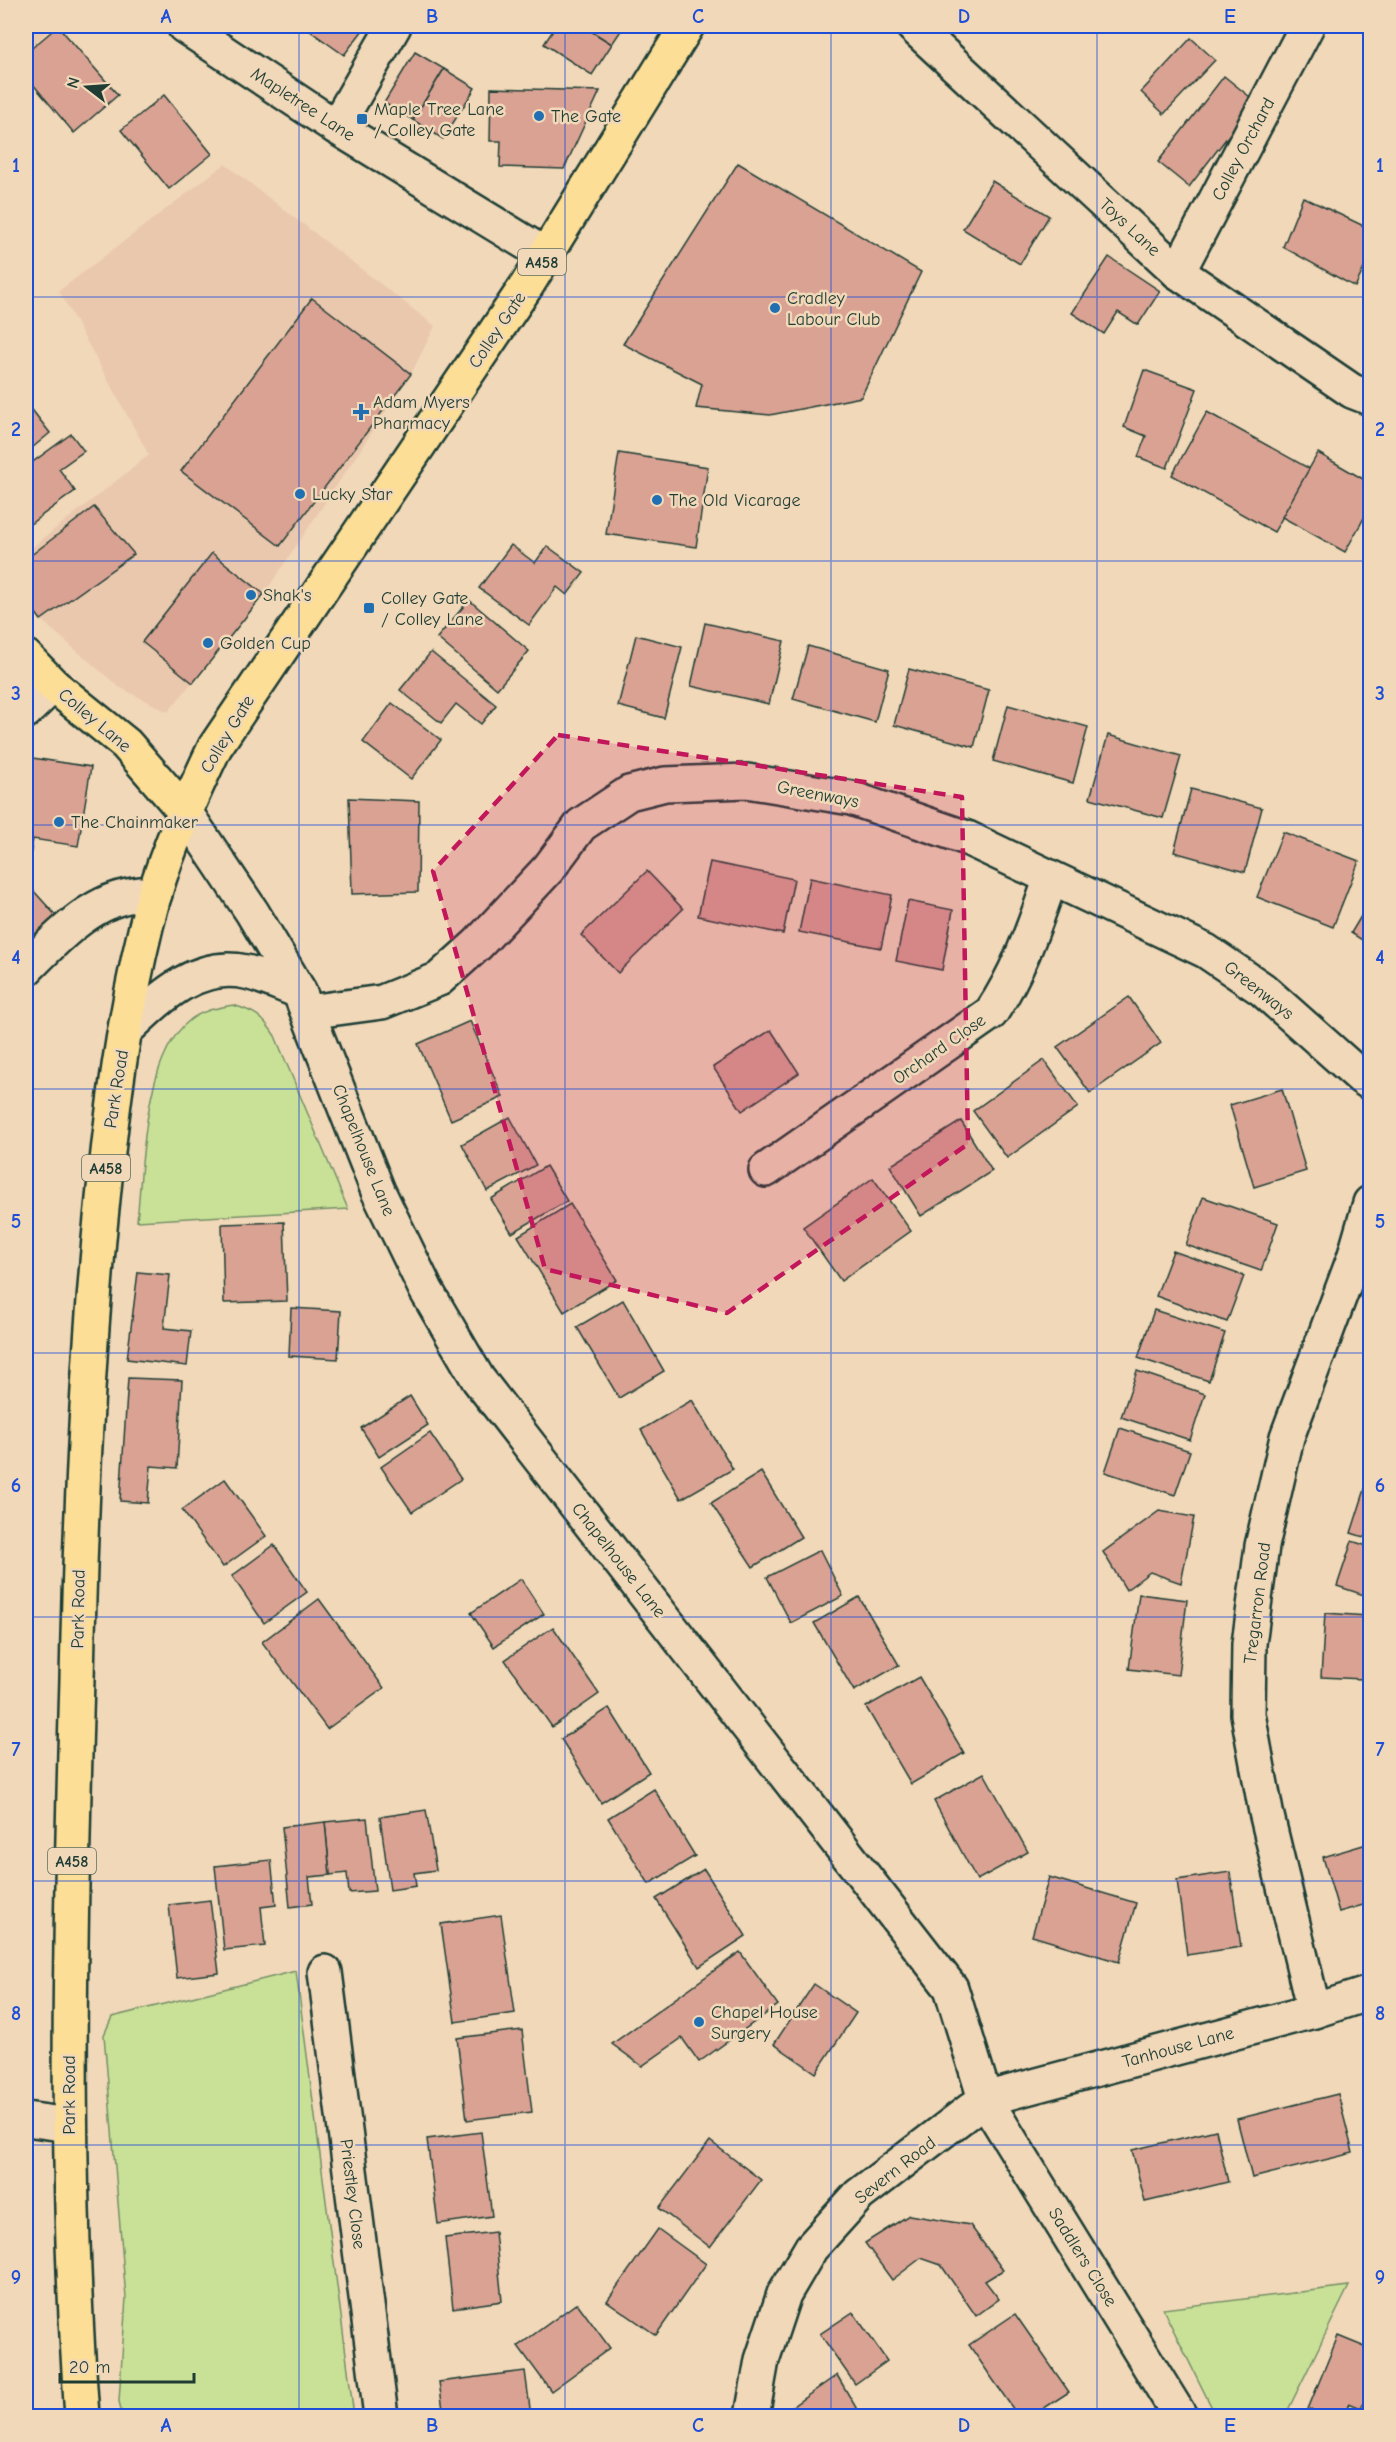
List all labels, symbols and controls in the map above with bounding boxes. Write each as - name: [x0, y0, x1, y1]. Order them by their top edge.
- text: A: [160, 5, 172, 28]
- text: B: [426, 5, 438, 28]
- text: C: [692, 5, 704, 28]
- text: D: [958, 5, 970, 28]
- text: E: [1224, 5, 1236, 28]
- north arrow: [57, 57, 117, 117]
- street label: Mapletree Lane: [247, 63, 359, 146]
- text: N: [63, 75, 84, 91]
- street label: Colley Orchard: [1208, 94, 1279, 204]
- place label: Maple Tree Lane / Colley Gate: [374, 99, 504, 141]
- place label: The Gate: [551, 106, 621, 127]
- marker: The Gate: [532, 109, 546, 123]
- marker: Maple Tree Lane / Colley Gate: [355, 112, 369, 126]
- text: 1: [12, 154, 20, 177]
- text: 1: [1376, 154, 1384, 177]
- street label: Toys Lane: [1095, 194, 1164, 261]
- road number: A458: [518, 249, 566, 275]
- street label: Colley Gate: [464, 288, 531, 372]
- place label: Cradley Labour Club: [787, 288, 880, 330]
- marker: Cradley Labour Club: [768, 301, 782, 315]
- place label: Adam Myers Pharmacy: [373, 392, 470, 434]
- marker: Adam Myers Pharmacy: [354, 405, 368, 419]
- text: 2: [11, 418, 21, 441]
- text: 2: [1375, 418, 1385, 441]
- place label: Lucky Star: [312, 484, 393, 505]
- marker: Lucky Star: [293, 487, 307, 501]
- place label: The Old Vicarage: [669, 490, 801, 511]
- marker: The Old Vicarage: [650, 493, 664, 507]
- place label: Shak's: [263, 585, 312, 606]
- marker: Shak's: [244, 588, 258, 602]
- place label: Colley Gate / Colley Lane: [381, 588, 483, 630]
- marker: Colley Gate / Colley Lane: [362, 601, 376, 615]
- place label: Golden Cup: [220, 633, 311, 654]
- marker: Golden Cup: [201, 636, 215, 650]
- text: 3: [11, 682, 21, 705]
- text: 3: [1375, 682, 1385, 705]
- street label: Colley Lane: [54, 684, 135, 757]
- street label: Colley Gate: [196, 691, 259, 777]
- street label: Greenways: [775, 776, 861, 813]
- place label: The Chainmaker: [71, 812, 199, 833]
- marker: The Chainmaker: [52, 815, 66, 829]
- text: 4: [11, 946, 21, 969]
- text: 4: [1375, 946, 1385, 969]
- street label: Greenways: [1220, 957, 1298, 1024]
- street label: Orchard Close: [889, 1010, 990, 1089]
- street label: Park Road: [100, 1048, 133, 1130]
- street label: Chapelhouse Lane: [328, 1081, 400, 1219]
- road number: A458: [82, 1155, 130, 1181]
- text: 5: [11, 1210, 21, 1233]
- text: 5: [1375, 1210, 1385, 1233]
- text: 6: [11, 1474, 21, 1497]
- text: 6: [1375, 1474, 1385, 1497]
- street label: Chapelhouse Lane: [567, 1499, 670, 1622]
- street label: Tregarron Road: [1240, 1541, 1275, 1665]
- street label: Park Road: [67, 1569, 90, 1649]
- text: 7: [12, 1738, 21, 1761]
- text: 7: [1376, 1738, 1385, 1761]
- road number: A458: [48, 1848, 96, 1874]
- text: 8: [11, 2002, 21, 2025]
- place label: Chapel House Surgery: [711, 2002, 818, 2044]
- text: 8: [1375, 2002, 1385, 2025]
- marker: Chapel House Surgery: [692, 2015, 706, 2029]
- street label: Tanhouse Lane: [1120, 2022, 1236, 2072]
- street label: Park Road: [59, 2055, 80, 2135]
- street label: Severn Road: [851, 2132, 940, 2209]
- street label: Priestley Close: [335, 2138, 370, 2250]
- street label: Saddlers Close: [1044, 2204, 1121, 2311]
- text: 9: [11, 2266, 21, 2289]
- text: 9: [1375, 2266, 1385, 2289]
- scale bar: [60, 2346, 194, 2384]
- text: 20 m: [69, 2357, 110, 2378]
- text: A: [160, 2414, 172, 2437]
- text: B: [426, 2414, 438, 2437]
- text: C: [692, 2414, 704, 2437]
- text: D: [958, 2414, 970, 2437]
- text: E: [1224, 2414, 1236, 2437]

